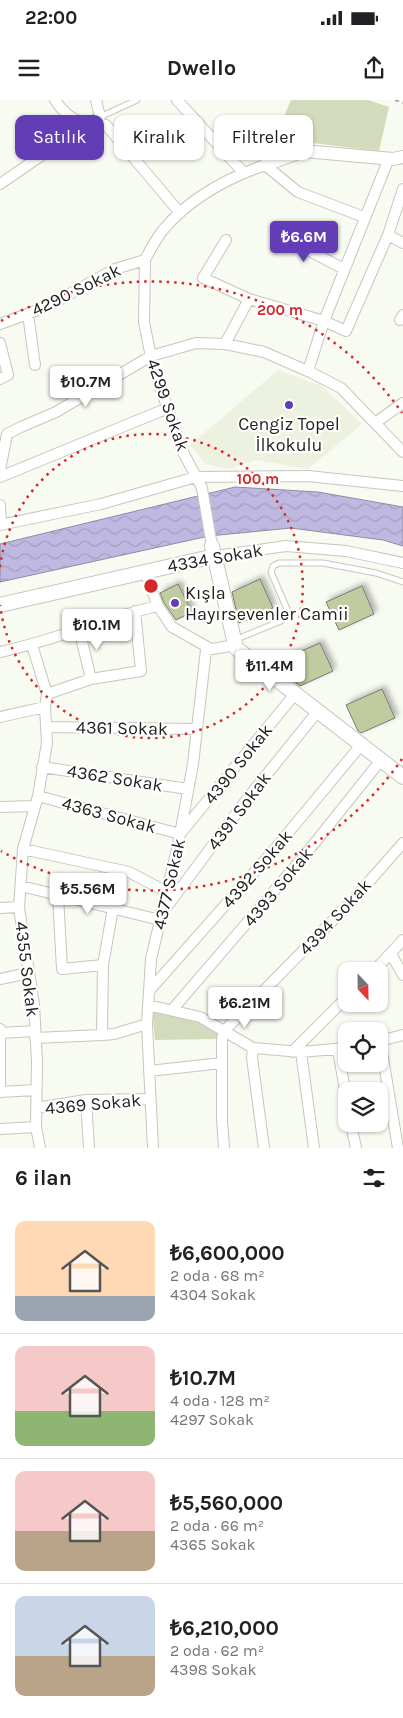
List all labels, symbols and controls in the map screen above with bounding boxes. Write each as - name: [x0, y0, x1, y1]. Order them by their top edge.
- text: 22:00: [25, 7, 77, 29]
- icon: menu: [15, 54, 43, 82]
- icon: share: [360, 54, 388, 82]
- text: Dwello: [167, 55, 236, 81]
- chip: Satılık: [15, 115, 104, 160]
- chip: Kiralık: [114, 115, 204, 160]
- chip: Filtreler: [214, 115, 313, 160]
- pin: ₺6.6M: [269, 220, 339, 263]
- text: ₺6.6M: [281, 227, 327, 246]
- street label: 4290 Sokak: [28, 259, 124, 321]
- text: 200 m: [257, 301, 303, 319]
- street label: 4299 Sokak: [142, 356, 194, 454]
- pin: ₺10.7M: [45, 366, 127, 408]
- text: ₺10.7M: [61, 372, 111, 391]
- marker: Cengiz Topel İlkokulu: [283, 399, 295, 411]
- place label: Cengiz Topel İlkokulu: [238, 413, 340, 456]
- text: 100 m: [237, 470, 279, 488]
- street label: 4334 Sokak: [166, 539, 264, 577]
- centre of rings: [142, 577, 160, 595]
- place label: Kışla Hayırsevenler Camii: [185, 582, 349, 625]
- marker: Kışla Hayırsevenler Camii: [169, 597, 181, 609]
- pin: ₺10.1M: [56, 608, 138, 651]
- text: ₺10.1M: [73, 615, 121, 634]
- pin: ₺11.4M: [229, 650, 311, 692]
- text: ₺11.4M: [246, 656, 294, 675]
- street label: 4361 Sokak: [76, 716, 168, 740]
- street label: 4390 Sokak: [199, 719, 277, 809]
- street label: 4362 Sokak: [66, 760, 164, 796]
- street label: 4391 Sokak: [202, 768, 276, 854]
- street label: 4363 Sokak: [59, 792, 159, 838]
- street label: 4392 Sokak: [217, 825, 297, 913]
- street label: 4377 Sokak: [148, 836, 190, 932]
- street label: 4393 Sokak: [238, 843, 318, 931]
- pin: ₺5.56M: [47, 872, 129, 915]
- street label: 4394 Sokak: [294, 874, 376, 960]
- text: ₺5.56M: [61, 879, 115, 898]
- street label: 4355 Sokak: [10, 920, 44, 1018]
- north arrow: [338, 962, 388, 1012]
- map controls: [338, 962, 388, 1132]
- pin: ₺6.21M: [204, 986, 286, 1029]
- text: ₺6.21M: [219, 993, 271, 1012]
- button: locate: [338, 1022, 388, 1072]
- button: layers: [338, 1082, 388, 1132]
- street label: 4369 Sokak: [44, 1089, 142, 1119]
- icon: filters: [360, 1164, 388, 1192]
- text: 6 ilan: [15, 1166, 72, 1190]
- icon: home: [55, 1241, 115, 1301]
- text: ₺6,600,000: [170, 1241, 285, 1265]
- text: 2 oda · 68 m²: [170, 1266, 265, 1285]
- text: 4304 Sokak: [170, 1285, 256, 1304]
- icon: home: [55, 1366, 115, 1426]
- text: ₺10.7M: [170, 1366, 236, 1390]
- text: 4 oda · 128 m²: [170, 1391, 270, 1410]
- text: 4297 Sokak: [170, 1410, 254, 1429]
- icon: home: [55, 1491, 115, 1551]
- text: ₺5,560,000: [170, 1491, 283, 1515]
- text: 2 oda · 66 m²: [170, 1516, 264, 1535]
- text: 4365 Sokak: [170, 1535, 256, 1554]
- icon: home: [55, 1616, 115, 1676]
- text: ₺6,210,000: [170, 1616, 279, 1640]
- text: 2 oda · 62 m²: [170, 1641, 264, 1660]
- text: 4398 Sokak: [170, 1660, 257, 1679]

